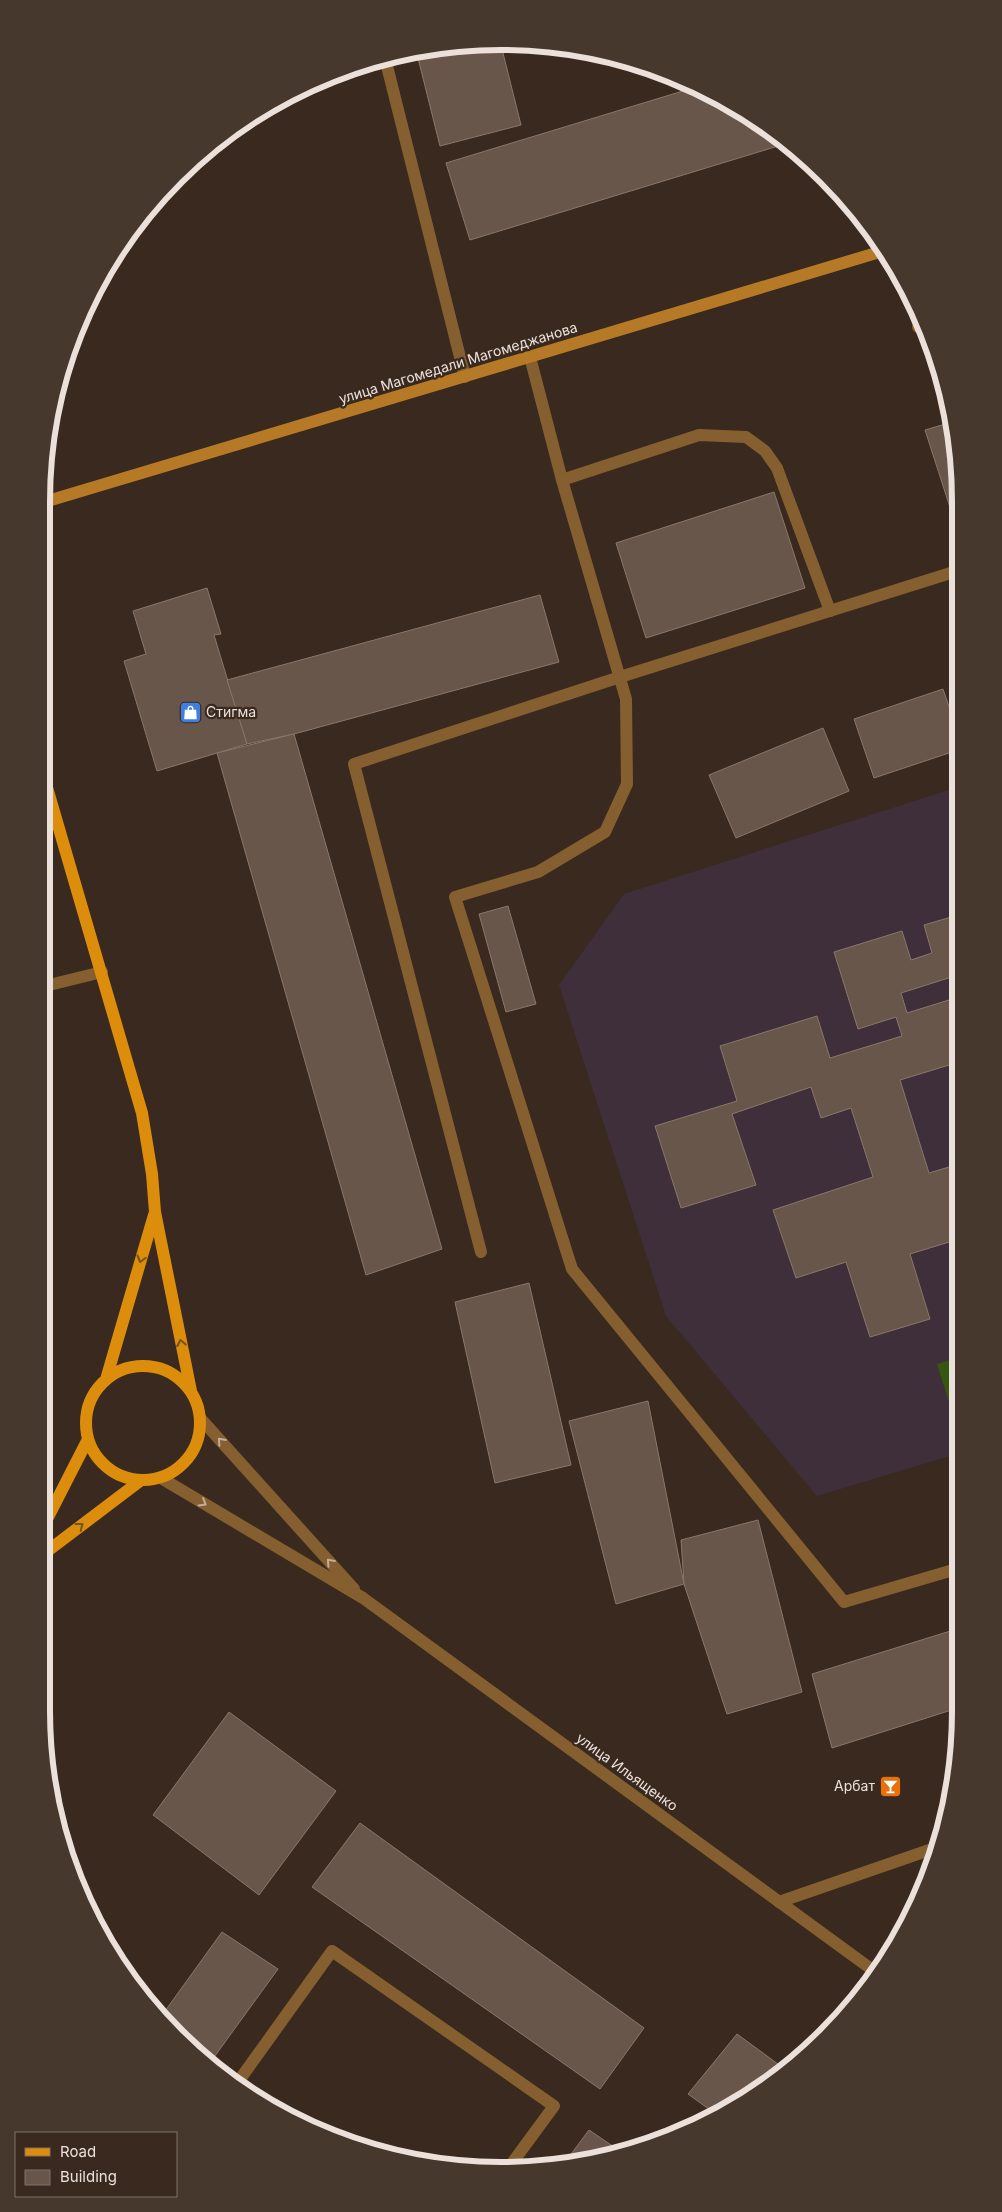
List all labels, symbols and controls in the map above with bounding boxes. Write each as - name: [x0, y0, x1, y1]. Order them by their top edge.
- street label: улица Магомедали Магомеджанова: [337, 318, 579, 407]
- shop icon: Стигма: [178, 700, 202, 724]
- place label: Стигма: [206, 703, 256, 720]
- one-way arrow: [137, 1254, 147, 1263]
- one-way arrow: [176, 1338, 187, 1347]
- one-way arrow: [218, 1438, 227, 1447]
- one-way arrow: [198, 1497, 207, 1507]
- one-way arrow: [74, 1523, 84, 1532]
- one-way arrow: [327, 1558, 336, 1567]
- street label: улица Ильященко: [573, 1729, 681, 1814]
- bar icon: Арбат: [879, 1774, 903, 1798]
- place label: Арбат: [834, 1777, 875, 1794]
- legend: [15, 2132, 178, 2197]
- text: Road: [60, 2142, 96, 2161]
- text: Building: [60, 2167, 117, 2186]

